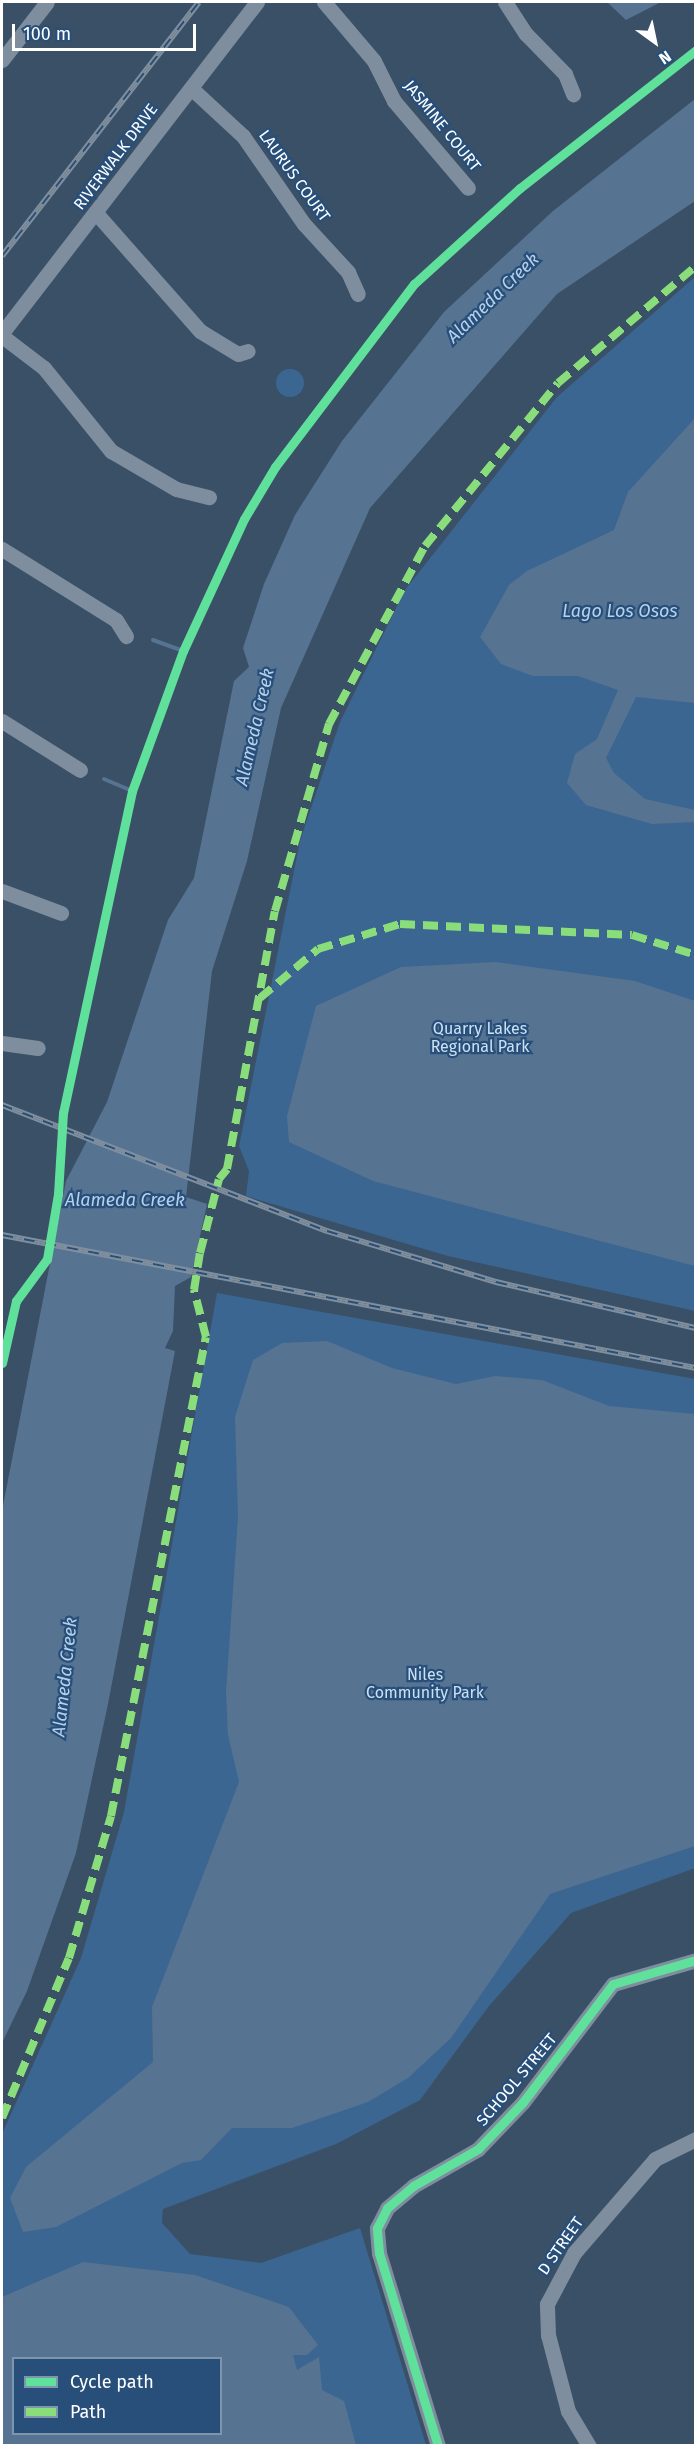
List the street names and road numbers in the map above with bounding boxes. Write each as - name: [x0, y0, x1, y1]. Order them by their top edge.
- street label: JASMINE COURT: [399, 77, 485, 175]
- street label: RIVERWALK DRIVE: [70, 100, 162, 214]
- street label: LAURUS COURT: [254, 126, 334, 226]
- street label: SCHOOL STREET: [473, 2030, 561, 2130]
- street label: D STREET: [534, 2213, 588, 2279]

